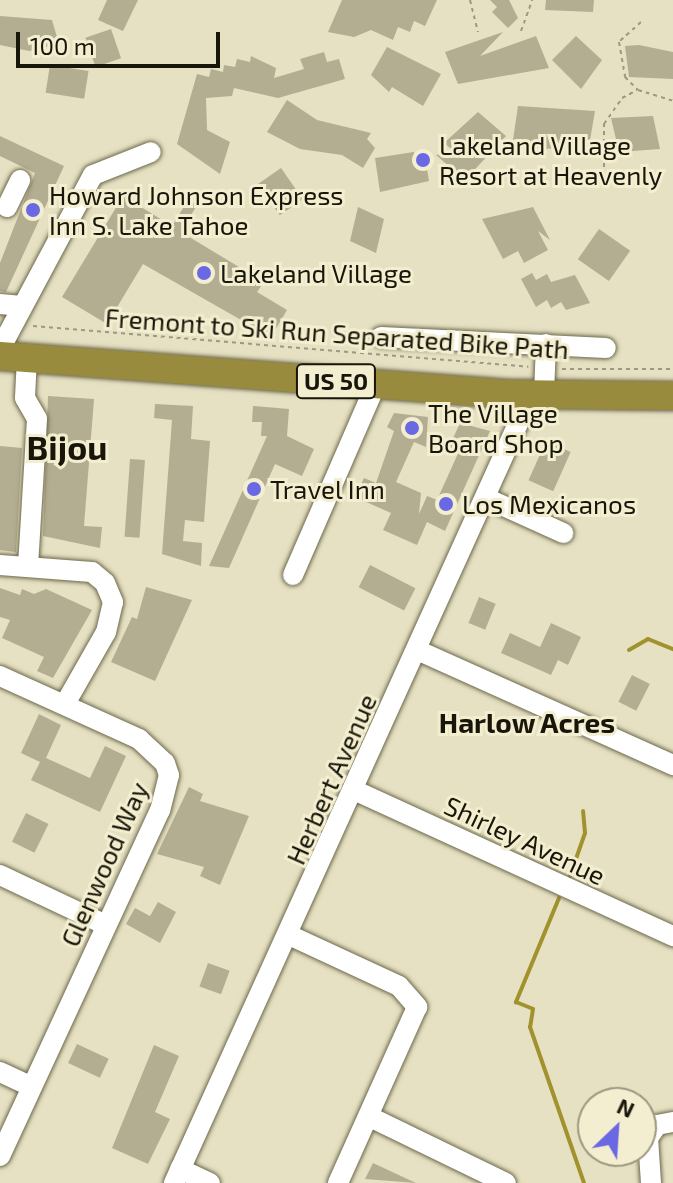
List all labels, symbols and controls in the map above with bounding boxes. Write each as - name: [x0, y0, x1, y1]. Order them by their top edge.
- scale bar: [20, 16, 224, 66]
- text: 100 m: [30, 31, 95, 60]
- place label: Lakeland Village Resort at Heavenly: [439, 129, 662, 190]
- marker: Lakeland Village Resort at Heavenly: [414, 151, 432, 169]
- place label: Howard Johnson Express Inn S. Lake Tahoe: [49, 179, 344, 240]
- marker: Howard Johnson Express Inn S. Lake Tahoe: [24, 201, 42, 219]
- place label: Lakeland Village: [220, 257, 413, 289]
- marker: Lakeland Village: [195, 264, 213, 282]
- street label: Fremont to Ski Run Separated Bike Path: [104, 301, 570, 365]
- road number: US 50: [294, 361, 378, 401]
- place label: The Village Board Shop: [428, 397, 564, 458]
- marker: The Village Board Shop: [403, 419, 421, 437]
- district label: Bijou: [27, 427, 107, 467]
- place label: Travel Inn: [270, 473, 386, 505]
- marker: Travel Inn: [245, 480, 263, 498]
- place label: Los Mexicanos: [462, 488, 636, 520]
- marker: Los Mexicanos: [437, 495, 455, 513]
- street label: Herbert Avenue: [279, 689, 383, 869]
- district label: Harlow Acres: [438, 705, 616, 739]
- street label: Glenwood Way: [54, 777, 154, 951]
- street label: Shirley Avenue: [439, 789, 611, 891]
- north arrow: [577, 1087, 657, 1167]
- text: N: [614, 1092, 639, 1122]

